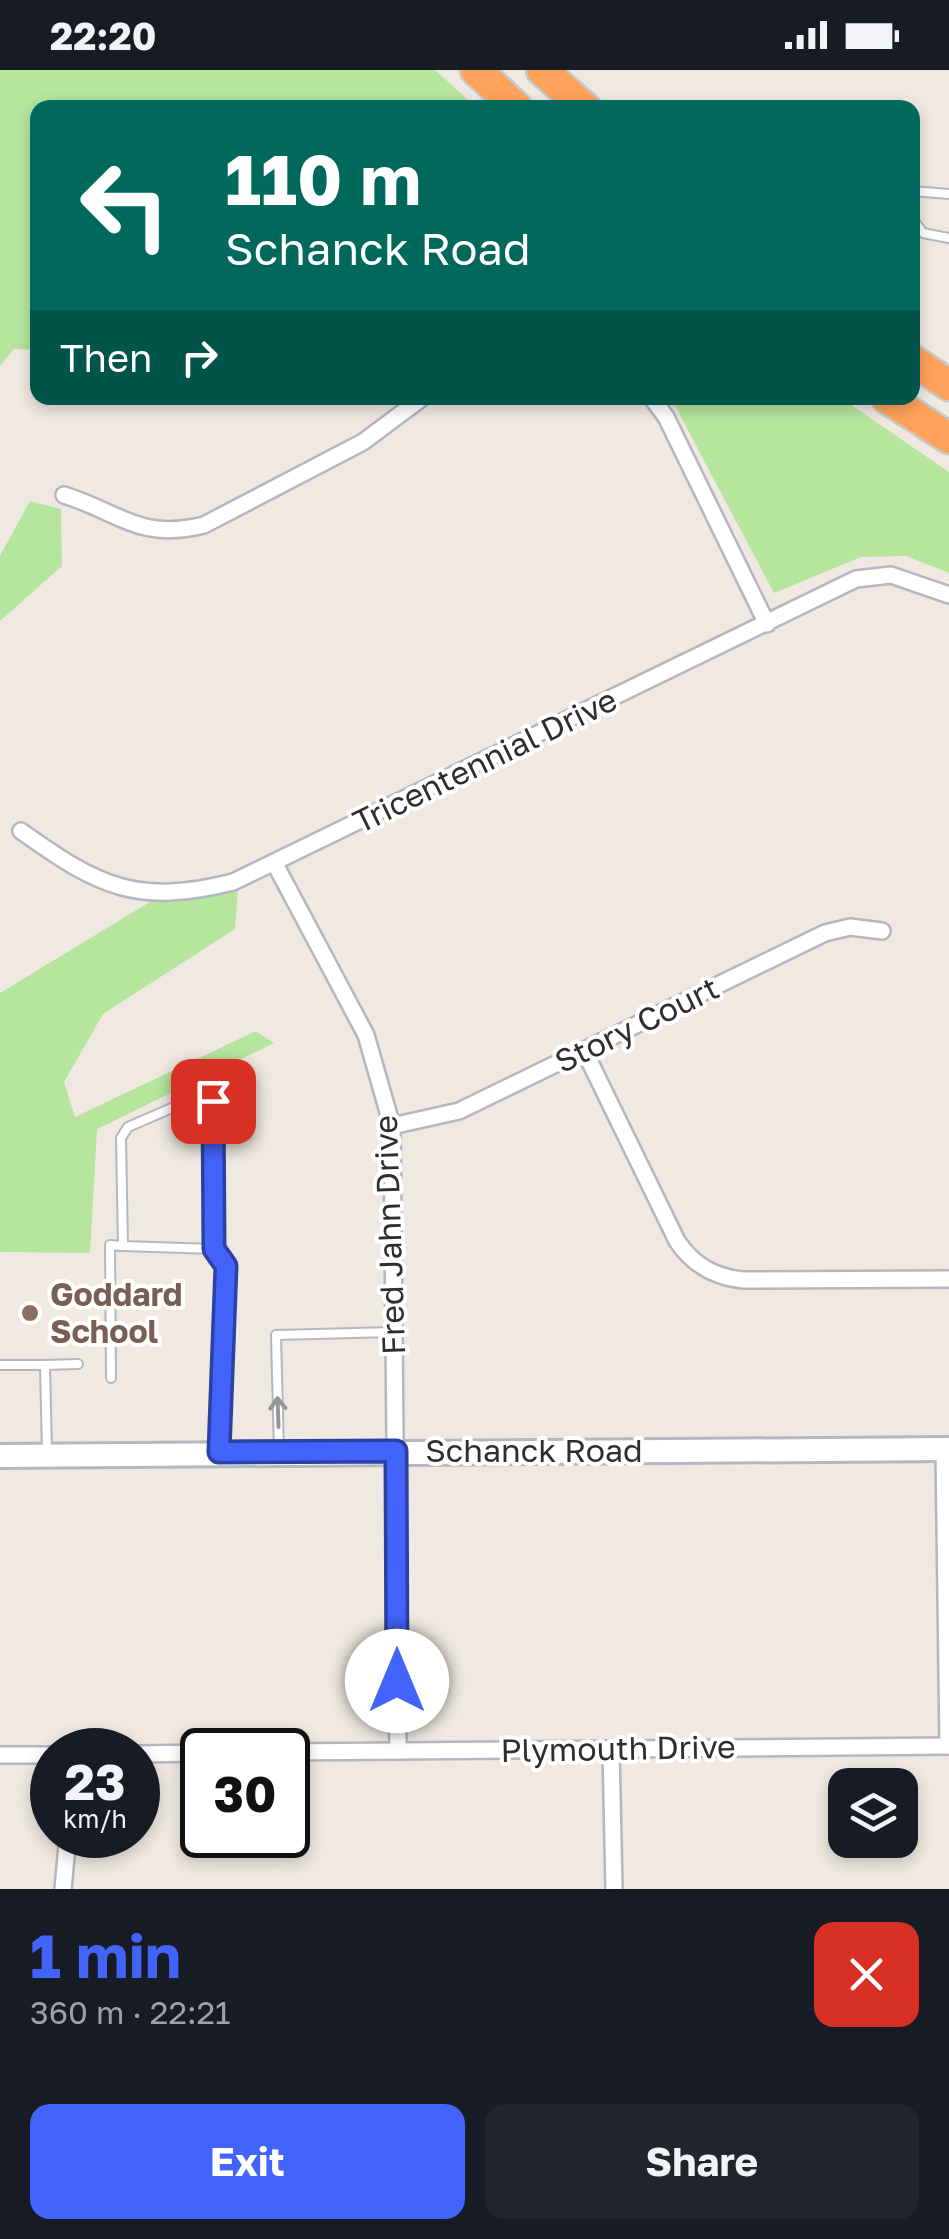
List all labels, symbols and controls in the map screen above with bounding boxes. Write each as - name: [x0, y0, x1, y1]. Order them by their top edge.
- text: 22:20: [50, 13, 156, 58]
- text: 110 m: [225, 136, 421, 220]
- icon: left: [60, 140, 190, 270]
- text: Schanck Road: [225, 221, 531, 275]
- icon: right: [172, 330, 227, 385]
- text: Then: [60, 335, 152, 380]
- street label: Tricentennial Drive: [347, 680, 622, 840]
- street label: Story Court: [548, 968, 725, 1080]
- pin: [171, 1059, 256, 1144]
- icon: arrive: [186, 1074, 241, 1129]
- street label: Fred Jahn Drive: [366, 1114, 412, 1356]
- place label: Goddard School: [50, 1275, 182, 1350]
- marker: Goddard School: [19, 1302, 41, 1324]
- one-way arrow: [268, 1396, 287, 1428]
- street label: Schanck Road: [425, 1431, 643, 1469]
- position arrow: [345, 1629, 449, 1733]
- street label: Plymouth Drive: [500, 1727, 736, 1769]
- speed limit sign: 30: [180, 1728, 310, 1858]
- text: 23: [64, 1751, 125, 1811]
- map controls: [828, 1768, 918, 1858]
- button: layers: [828, 1768, 918, 1858]
- text: km/h: [63, 1803, 127, 1834]
- text: 1 min: [30, 1919, 181, 1991]
- button: close: [814, 1922, 919, 2027]
- text: 360 m · 22:21: [30, 1993, 231, 2031]
- button: Exit: [30, 2104, 465, 2219]
- button: Share: [485, 2104, 919, 2219]

